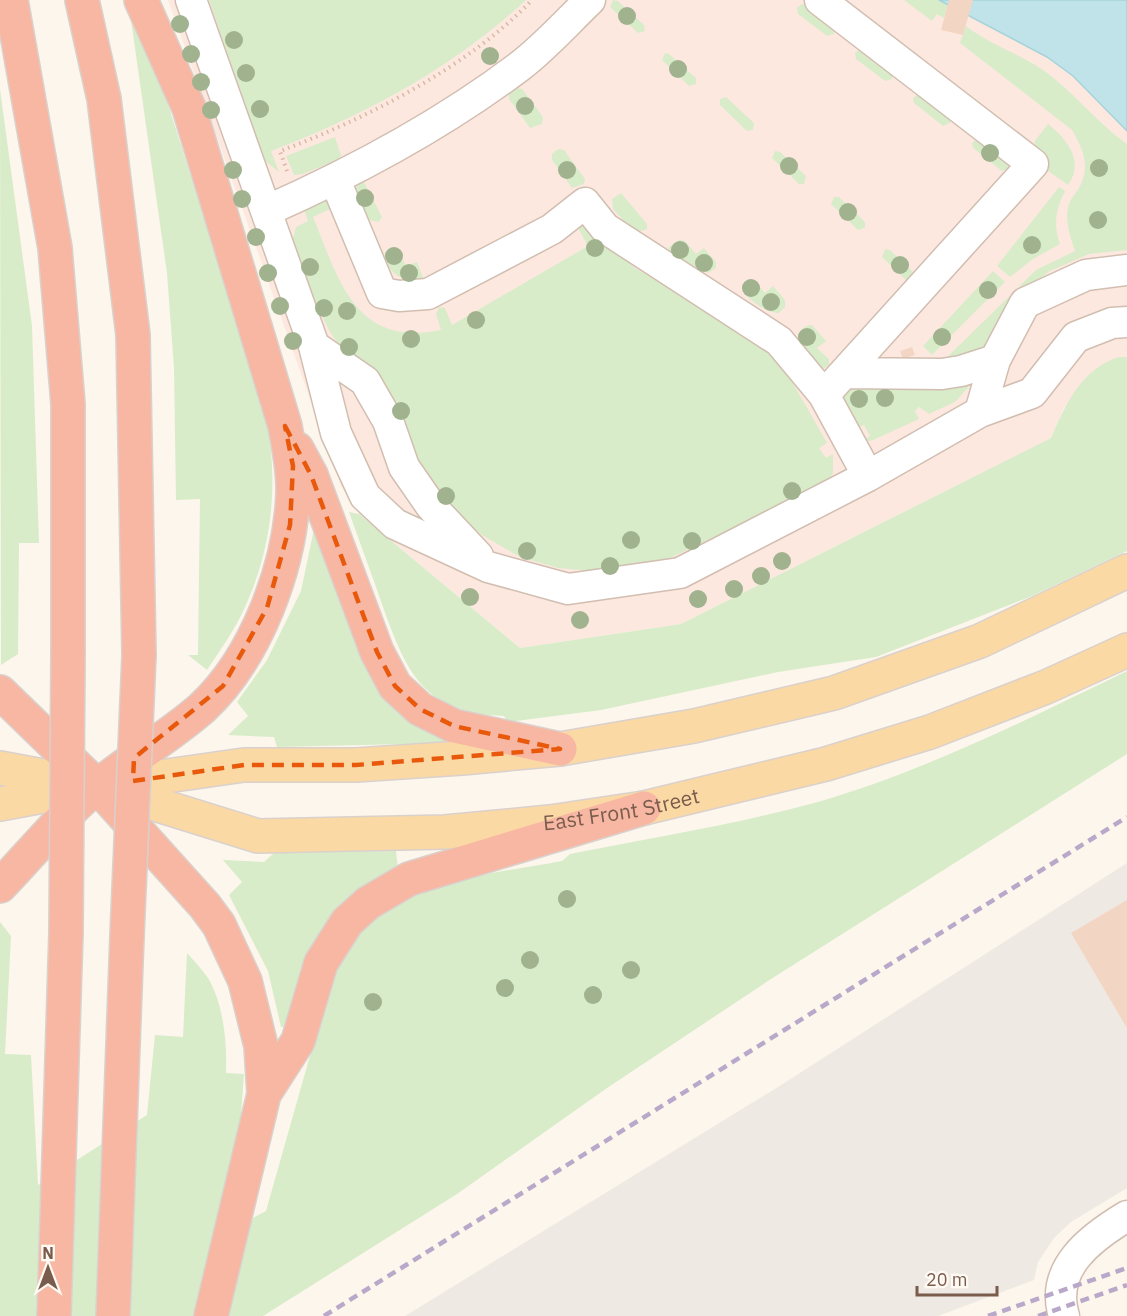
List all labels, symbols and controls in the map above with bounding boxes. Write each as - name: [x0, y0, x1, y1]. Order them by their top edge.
- street label: East Front Street: [542, 781, 702, 837]
- north arrow: [18, 1238, 78, 1298]
- text: N: [42, 1243, 54, 1263]
- scale bar: [917, 1259, 996, 1297]
- text: 20 m: [926, 1268, 968, 1291]

